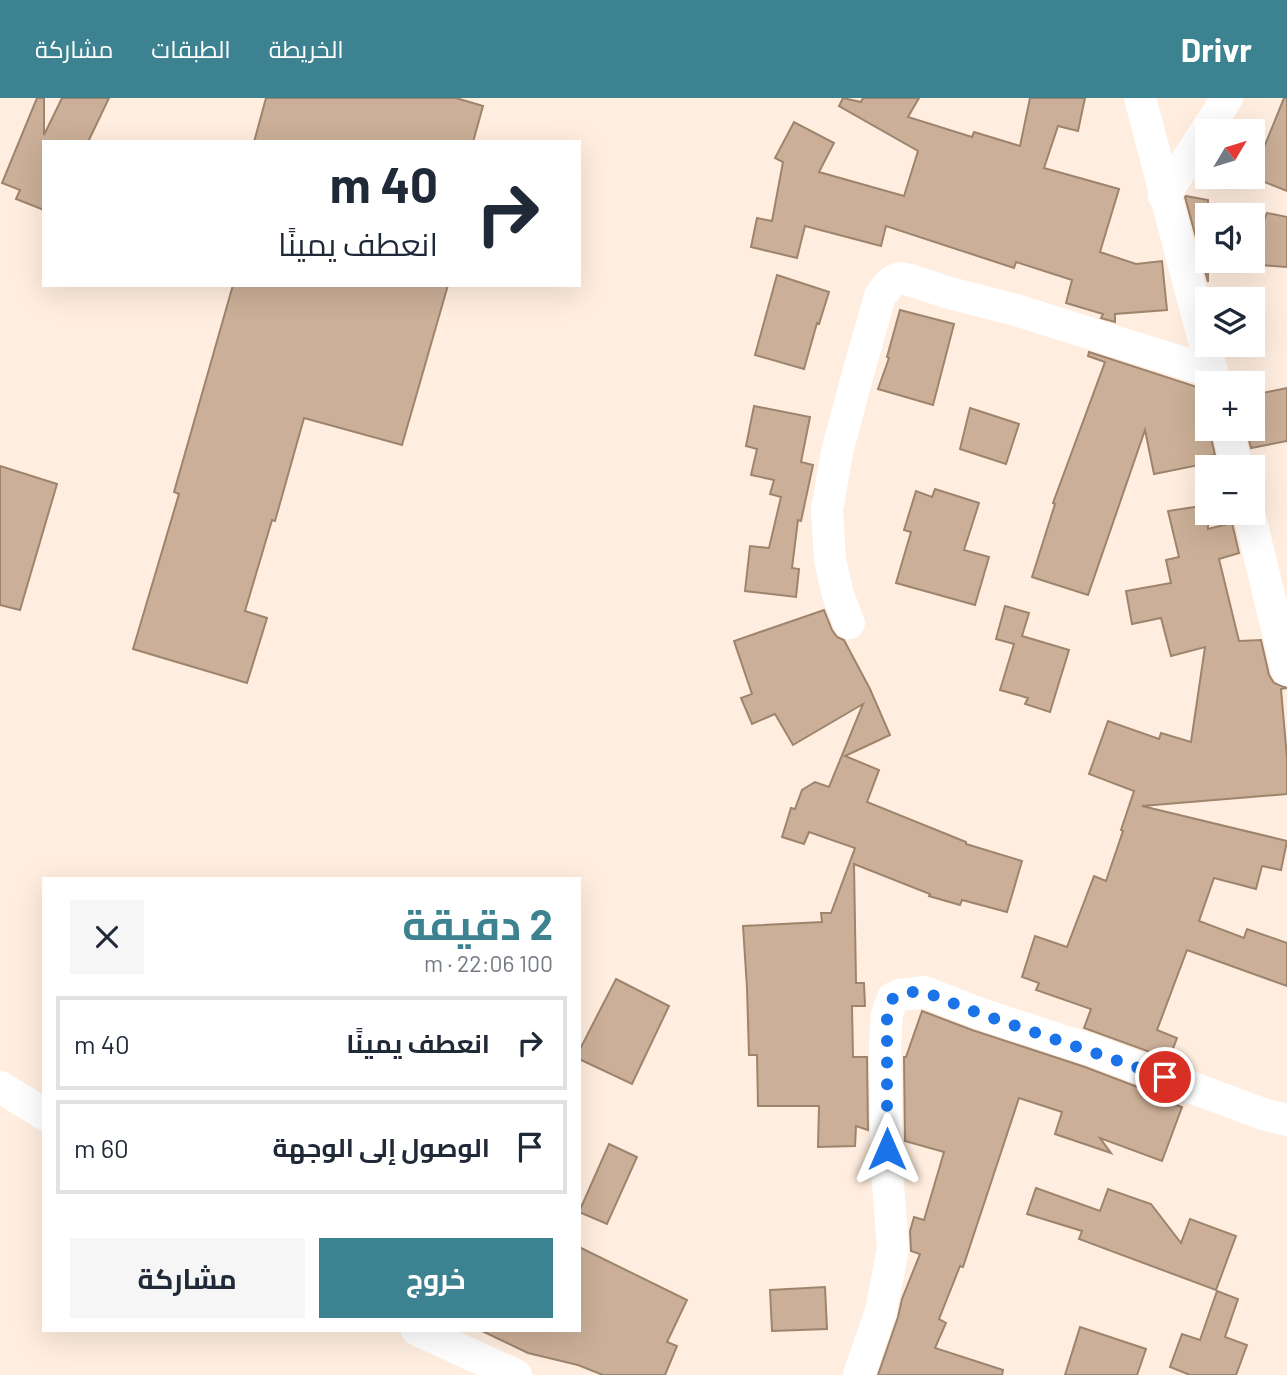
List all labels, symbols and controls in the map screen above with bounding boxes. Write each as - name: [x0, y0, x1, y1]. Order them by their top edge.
- text: Drivr: [1181, 29, 1252, 69]
- text: مشاركة: [35, 34, 113, 63]
- text: الطبقات: [151, 34, 231, 63]
- text: الخريطة: [269, 34, 344, 63]
- north arrow: [1195, 119, 1265, 189]
- map controls: [1195, 119, 1265, 525]
- text: 40 m: [330, 154, 438, 213]
- icon: right: [462, 168, 553, 259]
- button: sound: [1195, 203, 1265, 273]
- text: انعطف يمينًا: [278, 224, 438, 262]
- button: layers: [1195, 287, 1265, 357]
- button: +: [1195, 371, 1265, 441]
- button: −: [1195, 455, 1265, 525]
- text: 2 دقيقة: [402, 898, 553, 948]
- button: close: [70, 900, 144, 974]
- text: 100 m · 22:06: [424, 949, 553, 977]
- icon: right: [511, 1024, 549, 1062]
- text: انعطف يمينًا: [346, 1027, 490, 1058]
- text: 40 m: [74, 1028, 130, 1059]
- pin: [1135, 1047, 1195, 1107]
- icon: arrive: [1146, 1058, 1184, 1096]
- position arrow: [850, 1112, 924, 1186]
- icon: arrive: [511, 1128, 549, 1166]
- text: الوصول إلى الوجهة: [272, 1131, 490, 1162]
- text: 60 m: [74, 1132, 129, 1163]
- button: مشاركة: [70, 1238, 305, 1318]
- button: خروج: [319, 1238, 553, 1318]

